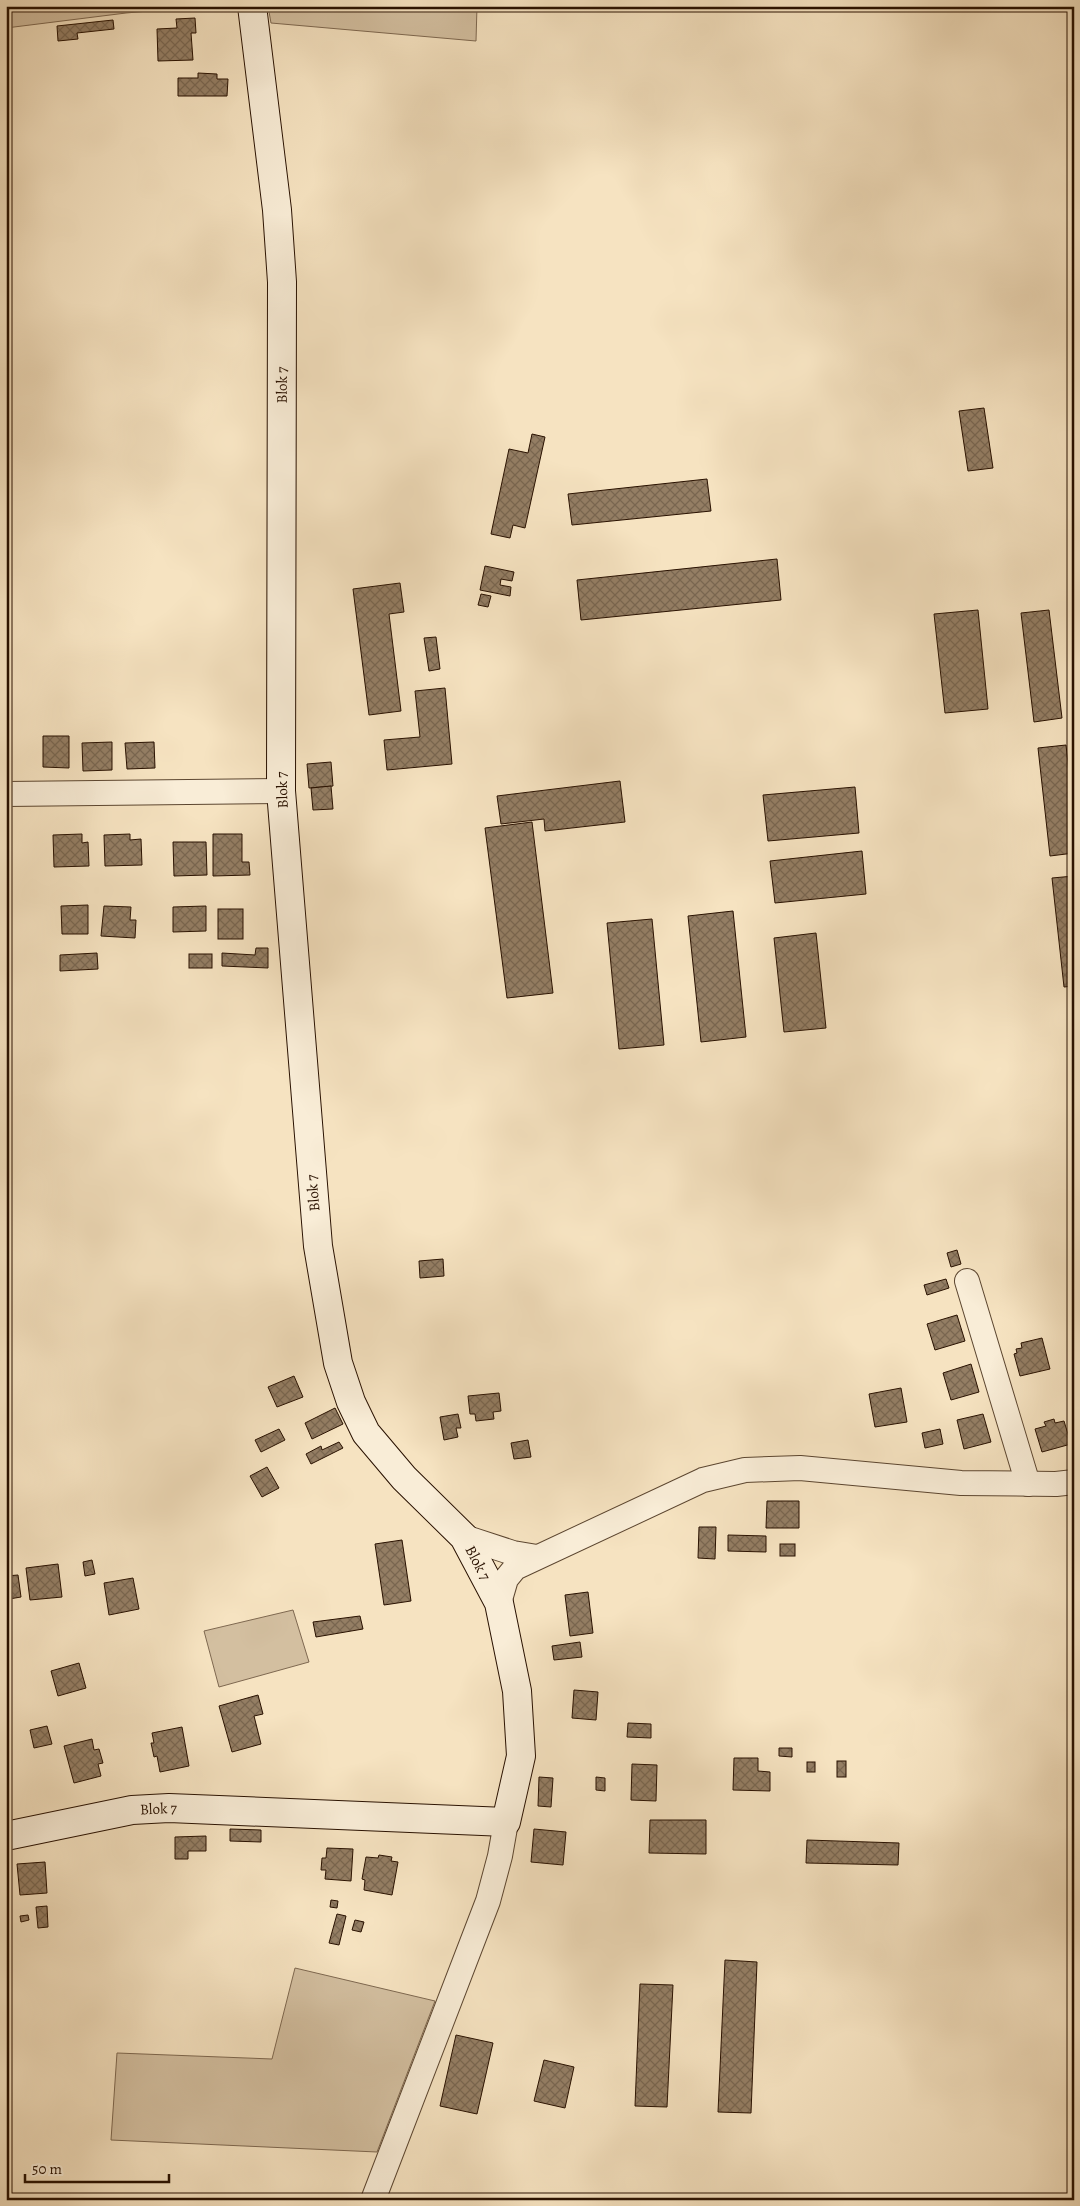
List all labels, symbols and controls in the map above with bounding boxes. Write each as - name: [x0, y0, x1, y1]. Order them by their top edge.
- street label: Blok 7: [272, 366, 292, 404]
- street label: Blok 7: [271, 771, 293, 809]
- street label: Blok 7: [301, 1173, 325, 1212]
- street label: Blok 7: [461, 1542, 496, 1585]
- street label: Blok 7: [139, 1798, 178, 1820]
- scale bar: [25, 2151, 169, 2183]
- text: 50 m: [32, 2159, 62, 2179]

